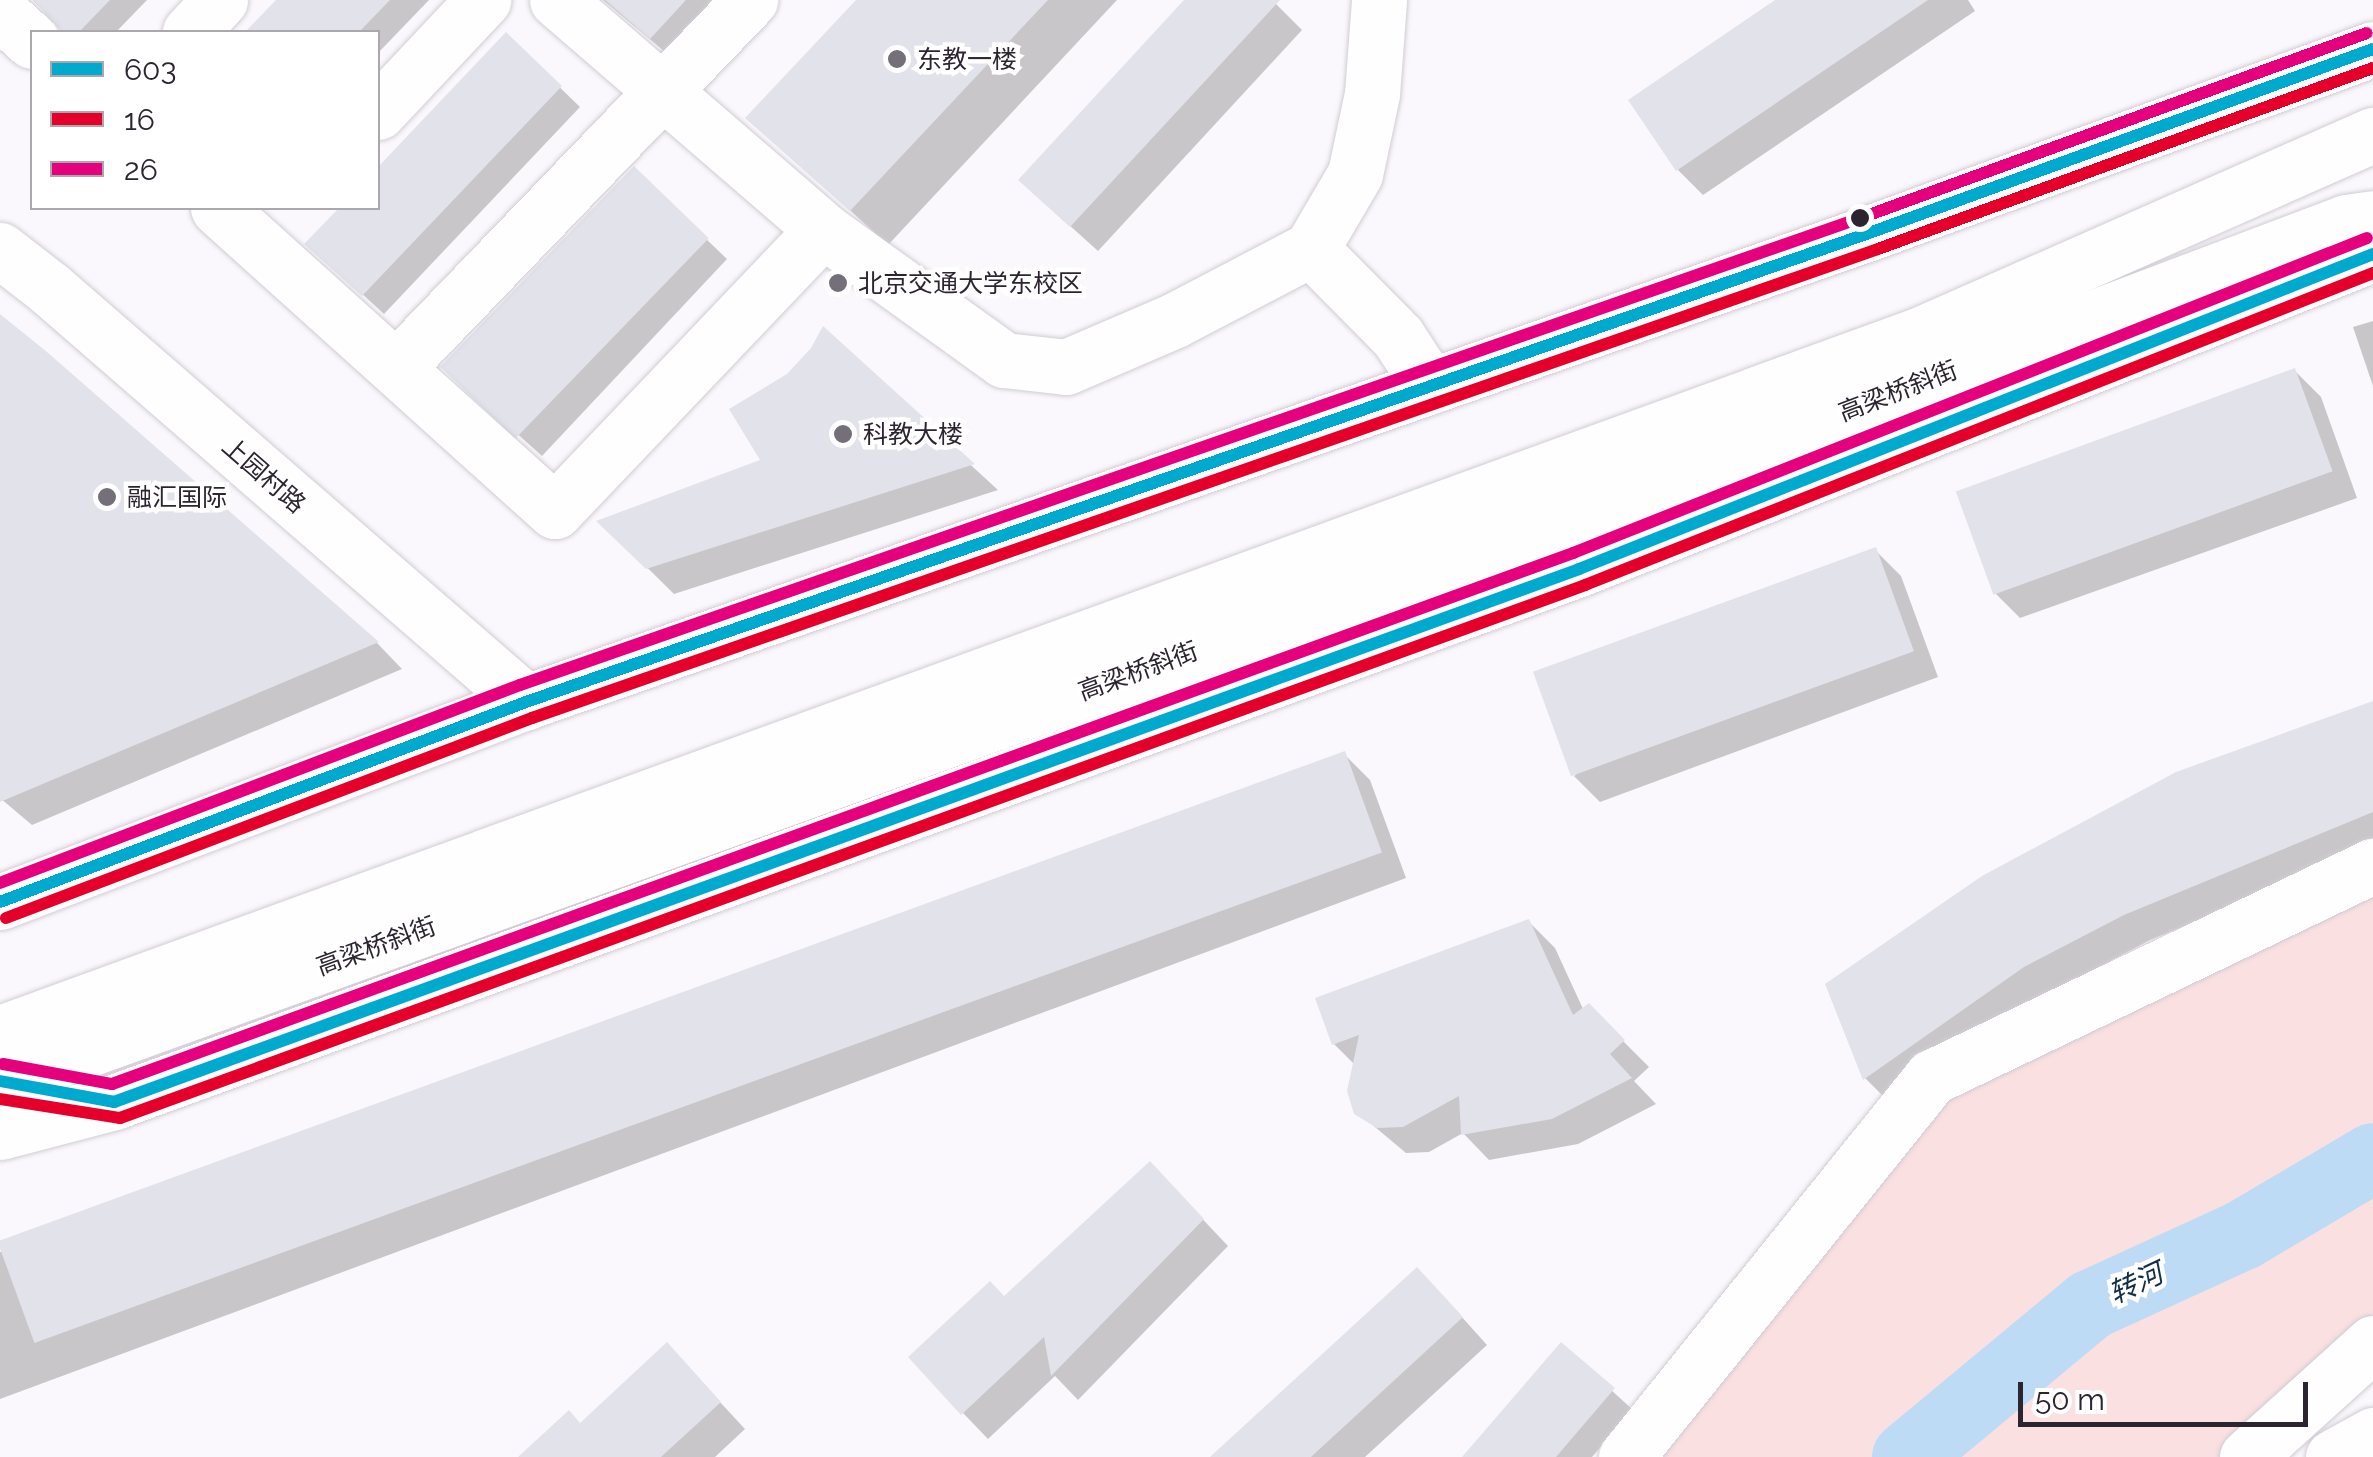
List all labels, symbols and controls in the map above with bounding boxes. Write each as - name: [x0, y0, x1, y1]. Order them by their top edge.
- legend: [30, 30, 380, 210]
- place label: 东教一楼: [917, 44, 1017, 74]
- marker: 东教一楼: [886, 48, 908, 70]
- text: 603: [124, 52, 176, 87]
- text: 16: [124, 102, 155, 137]
- text: 26: [124, 152, 158, 187]
- unlabelled marker: [1850, 208, 1870, 228]
- place label: 北京交通大学东校区: [858, 268, 1083, 298]
- marker: 北京交通大学东校区: [827, 272, 849, 294]
- street label: 高梁桥斜街: [1834, 355, 1962, 427]
- place label: 科教大楼: [863, 419, 963, 449]
- marker: 科教大楼: [832, 423, 854, 445]
- street label: 上园村路: [216, 431, 312, 519]
- place label: 融汇国际: [127, 482, 227, 512]
- marker: 融汇国际: [96, 486, 118, 508]
- street label: 高梁桥斜街: [1074, 636, 1202, 706]
- street label: 高梁桥斜街: [312, 911, 440, 981]
- water label: 转河: [2104, 1257, 2168, 1311]
- scale bar: [2023, 1362, 2313, 1424]
- text: 50 m: [2035, 1382, 2105, 1417]

